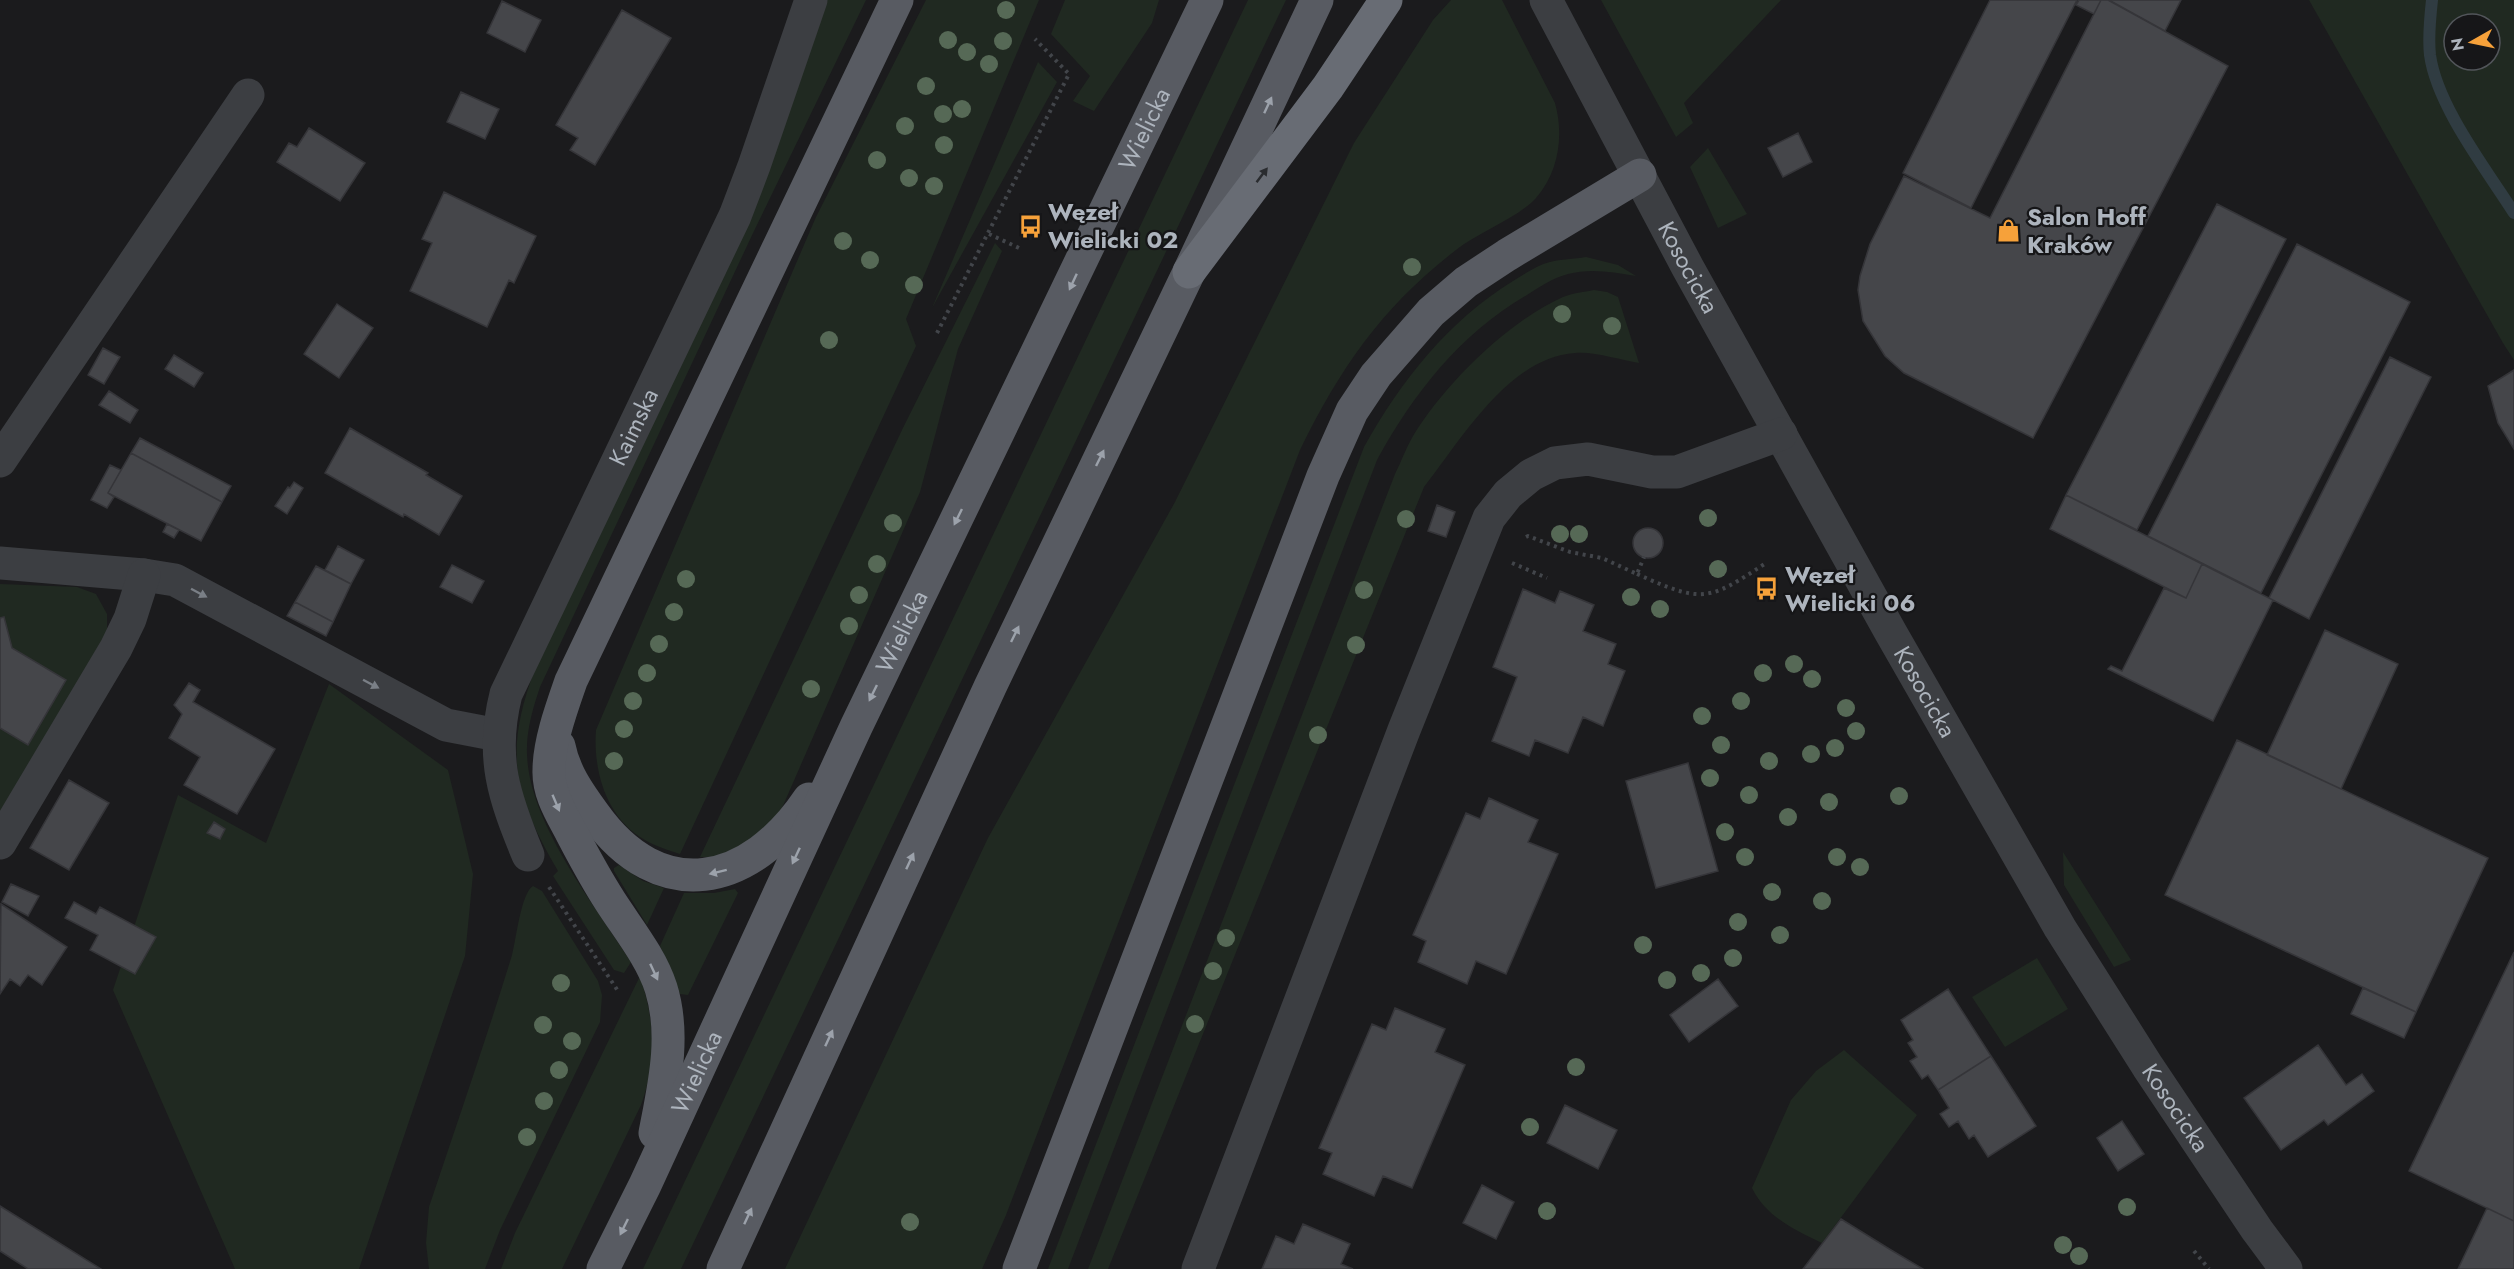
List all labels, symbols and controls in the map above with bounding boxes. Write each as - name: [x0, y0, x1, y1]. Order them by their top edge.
- north arrow: [2442, 12, 2502, 72]
- text: N: [2445, 36, 2470, 52]
- street label: Wielicka: [1109, 82, 1179, 176]
- one-way arrow: [1263, 97, 1272, 114]
- one-way arrow: [1256, 167, 1268, 183]
- place label: Węzeł Wielicki 02: [1048, 194, 1178, 257]
- place label: Salon Hoff Kraków: [2027, 199, 2148, 262]
- bus stop icon: Węzeł Wielicki 02: [1017, 213, 1043, 239]
- street label: Kosocicka: [1649, 215, 1728, 320]
- shop icon: Salon Hoff Kraków: [1996, 218, 2022, 244]
- one-way arrow: [1068, 273, 1077, 290]
- street label: Kaimska: [600, 382, 667, 471]
- one-way arrow: [1095, 450, 1104, 467]
- one-way arrow: [954, 509, 963, 526]
- place label: Węzeł Wielicki 06: [1785, 557, 1916, 620]
- bus stop icon: Węzeł Wielicki 06: [1754, 576, 1780, 602]
- street label: Wielicka: [867, 584, 936, 679]
- one-way arrow: [190, 588, 207, 597]
- one-way arrow: [1010, 625, 1020, 642]
- street label: Kosocicka: [1885, 640, 1965, 744]
- one-way arrow: [362, 680, 379, 689]
- one-way arrow: [868, 684, 878, 701]
- one-way arrow: [551, 794, 561, 812]
- one-way arrow: [792, 848, 801, 865]
- one-way arrow: [905, 853, 914, 870]
- one-way arrow: [709, 867, 727, 877]
- one-way arrow: [649, 963, 658, 980]
- street label: Wielicka: [662, 1025, 731, 1119]
- one-way arrow: [824, 1030, 833, 1047]
- street label: Kosocicka: [2134, 1057, 2218, 1159]
- one-way arrow: [743, 1207, 752, 1224]
- one-way arrow: [619, 1219, 629, 1236]

